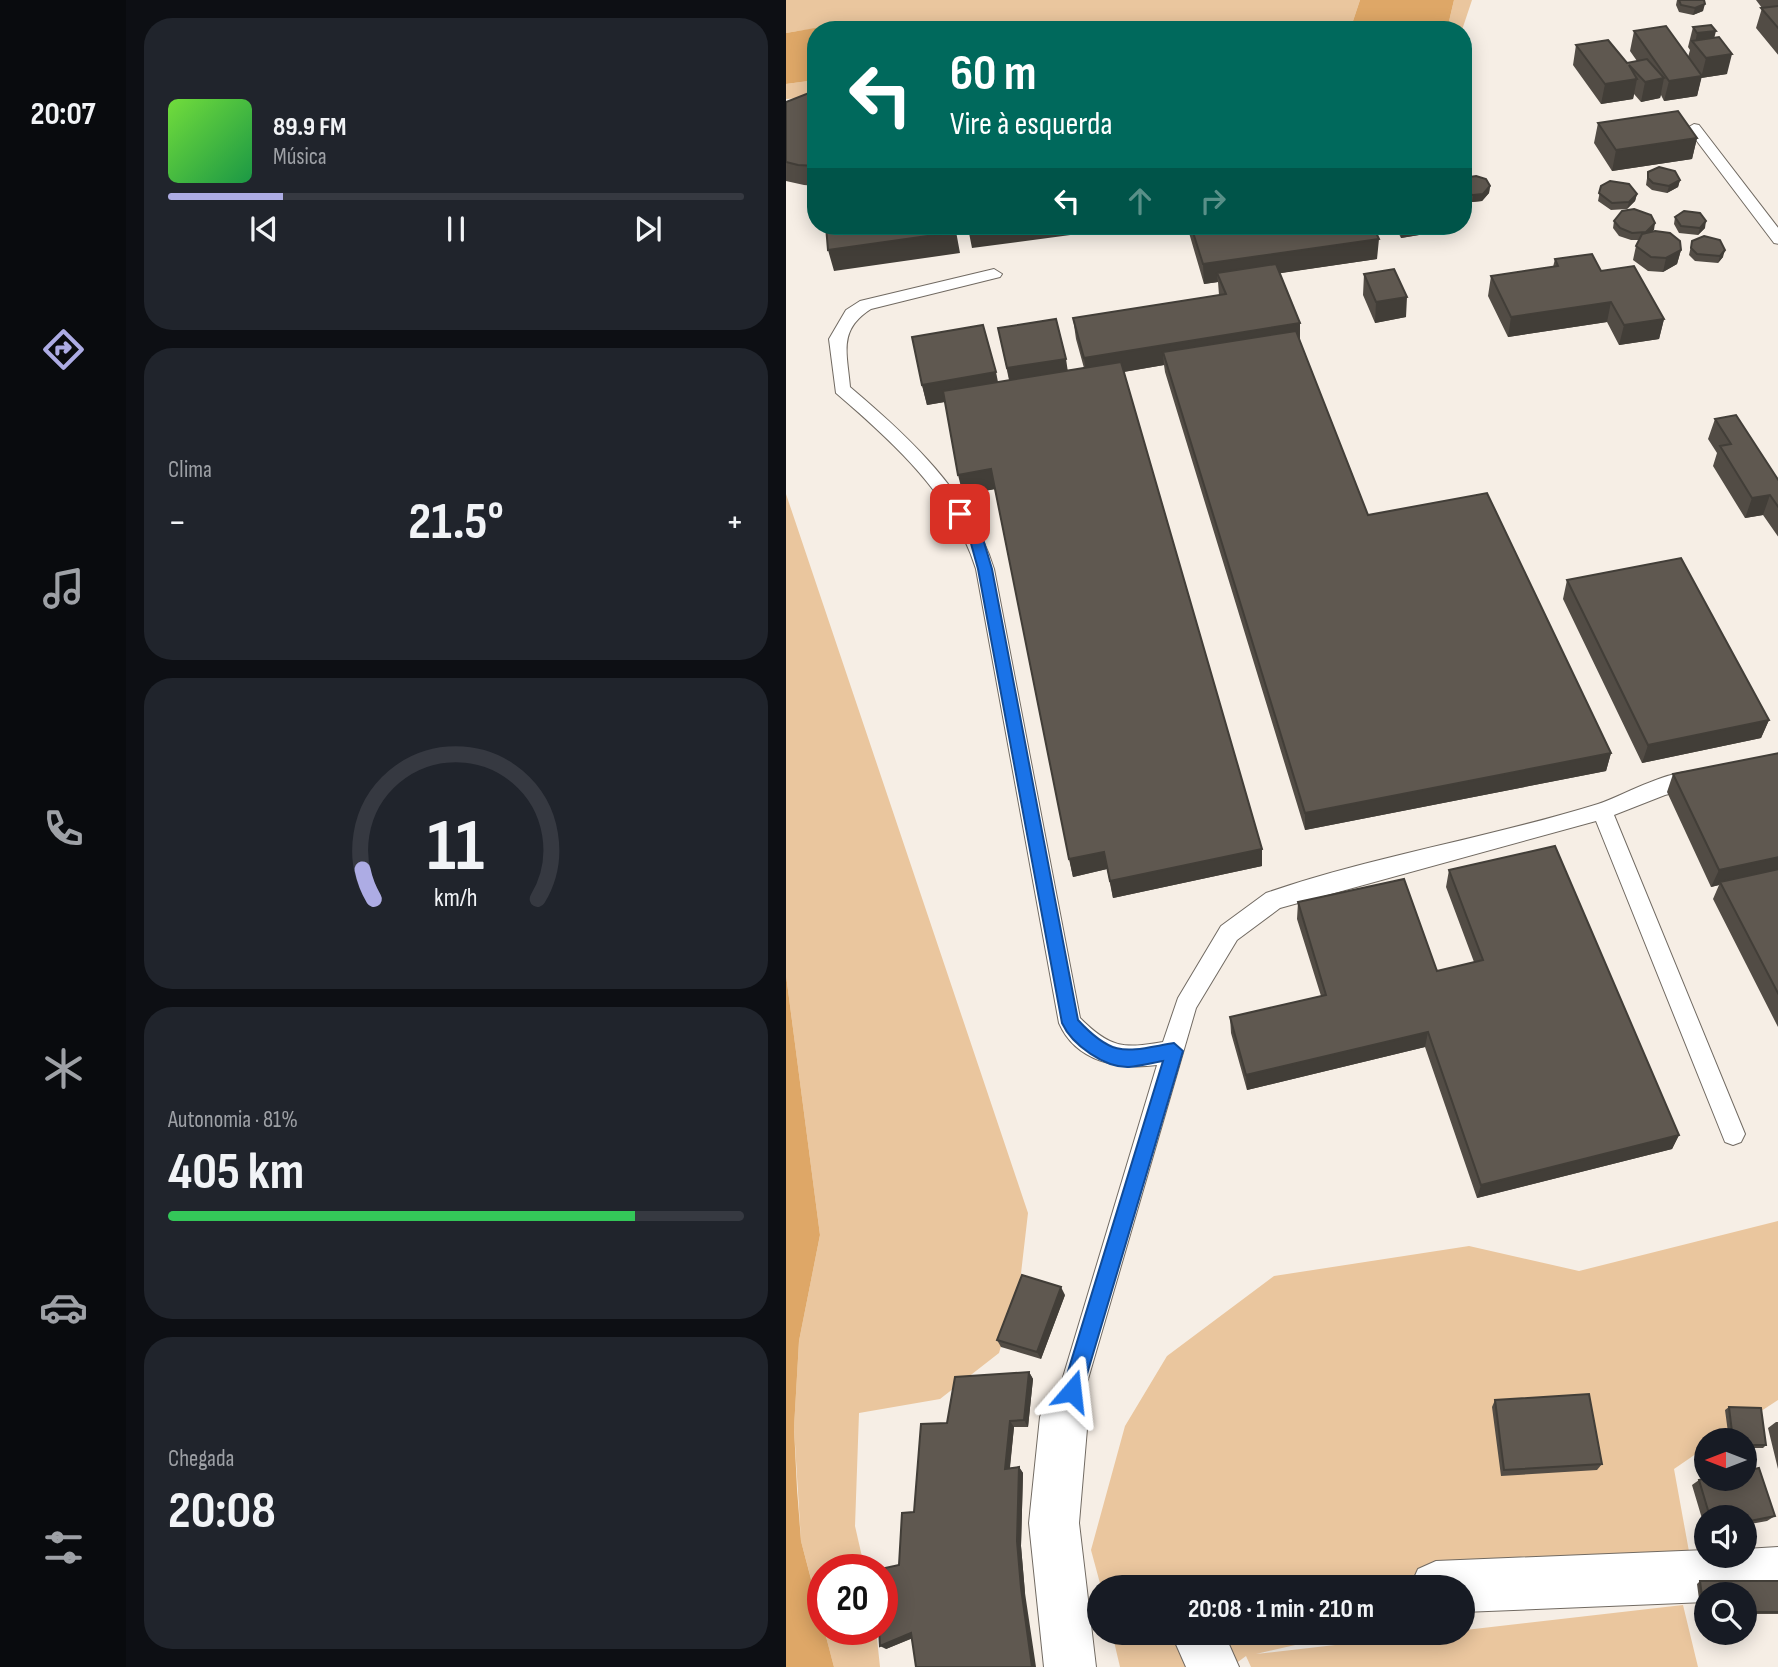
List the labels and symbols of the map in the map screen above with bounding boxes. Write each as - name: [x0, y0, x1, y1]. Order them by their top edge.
- pin: [930, 484, 990, 544]
- position arrow: [1035, 1354, 1109, 1428]
- north arrow: [1694, 1428, 1757, 1491]
- speed limit sign: 20: [807, 1554, 898, 1645]

